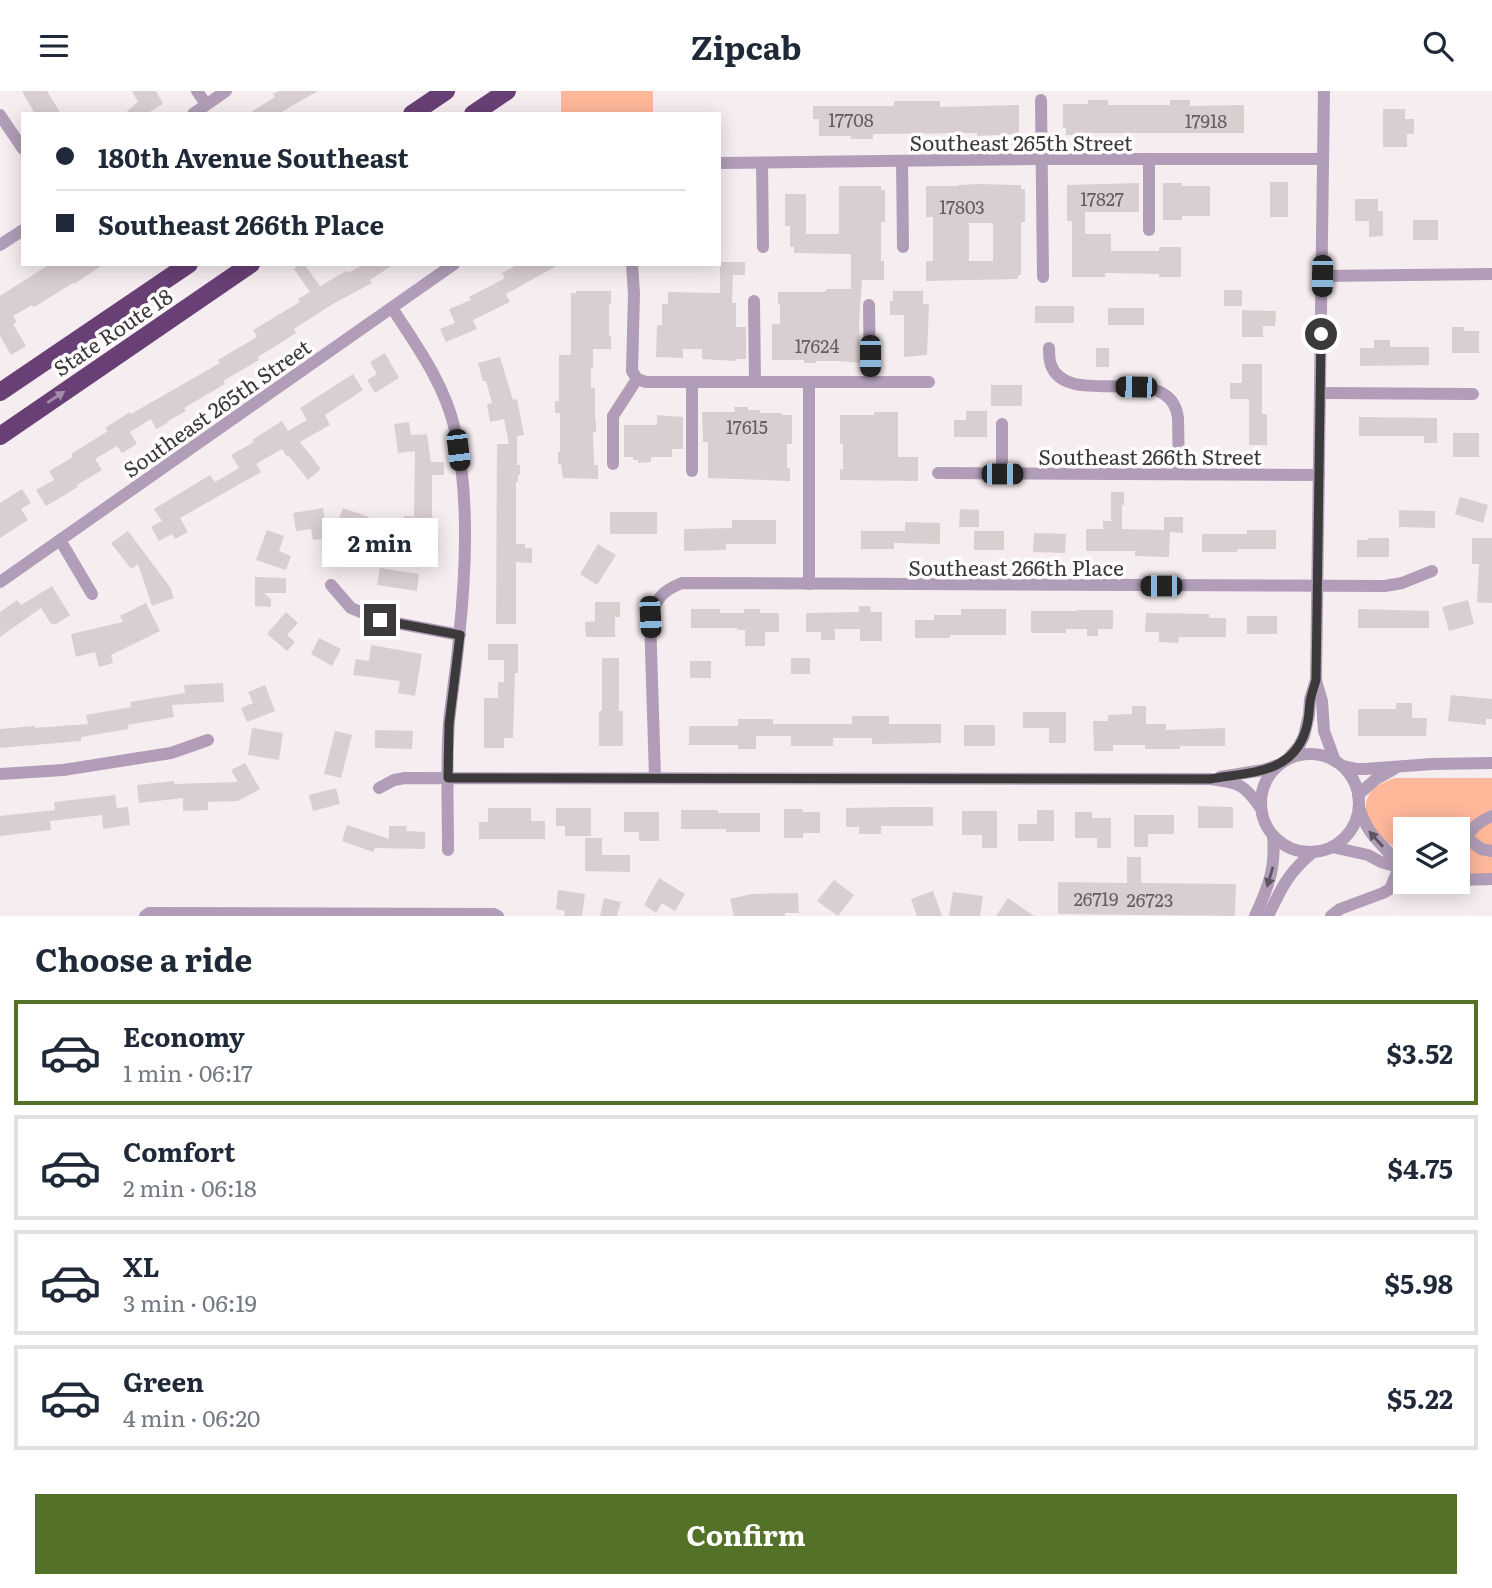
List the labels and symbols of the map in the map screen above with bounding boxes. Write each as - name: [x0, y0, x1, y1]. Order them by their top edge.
- house number: 17708: [828, 106, 874, 133]
- house number: 17918: [1185, 107, 1227, 134]
- street label: Southeast 265th Street: [910, 126, 1133, 157]
- house number: 17827: [1080, 185, 1124, 212]
- house number: 17803: [939, 193, 985, 220]
- car: [1312, 255, 1333, 297]
- street label: State Route 18: [46, 280, 178, 382]
- route start: [1305, 318, 1337, 350]
- street label: Southeast 265th Street: [116, 330, 317, 484]
- house number: 17624: [795, 332, 839, 359]
- car: [860, 335, 881, 377]
- car: [1115, 376, 1158, 398]
- one-way arrow: [47, 391, 66, 404]
- house number: 17615: [726, 413, 768, 440]
- car: [446, 428, 471, 472]
- street label: Southeast 266th Street: [1038, 440, 1262, 471]
- car: [982, 464, 1024, 485]
- callout: 2 min: [322, 519, 438, 567]
- street label: Southeast 266th Place: [908, 551, 1124, 582]
- car: [1141, 576, 1183, 597]
- car: [639, 595, 662, 639]
- route end: [364, 604, 396, 636]
- one-way arrow: [1368, 830, 1384, 848]
- one-way arrow: [1264, 867, 1275, 889]
- house number: 26719: [1074, 885, 1118, 912]
- house number: 26723: [1127, 886, 1173, 913]

